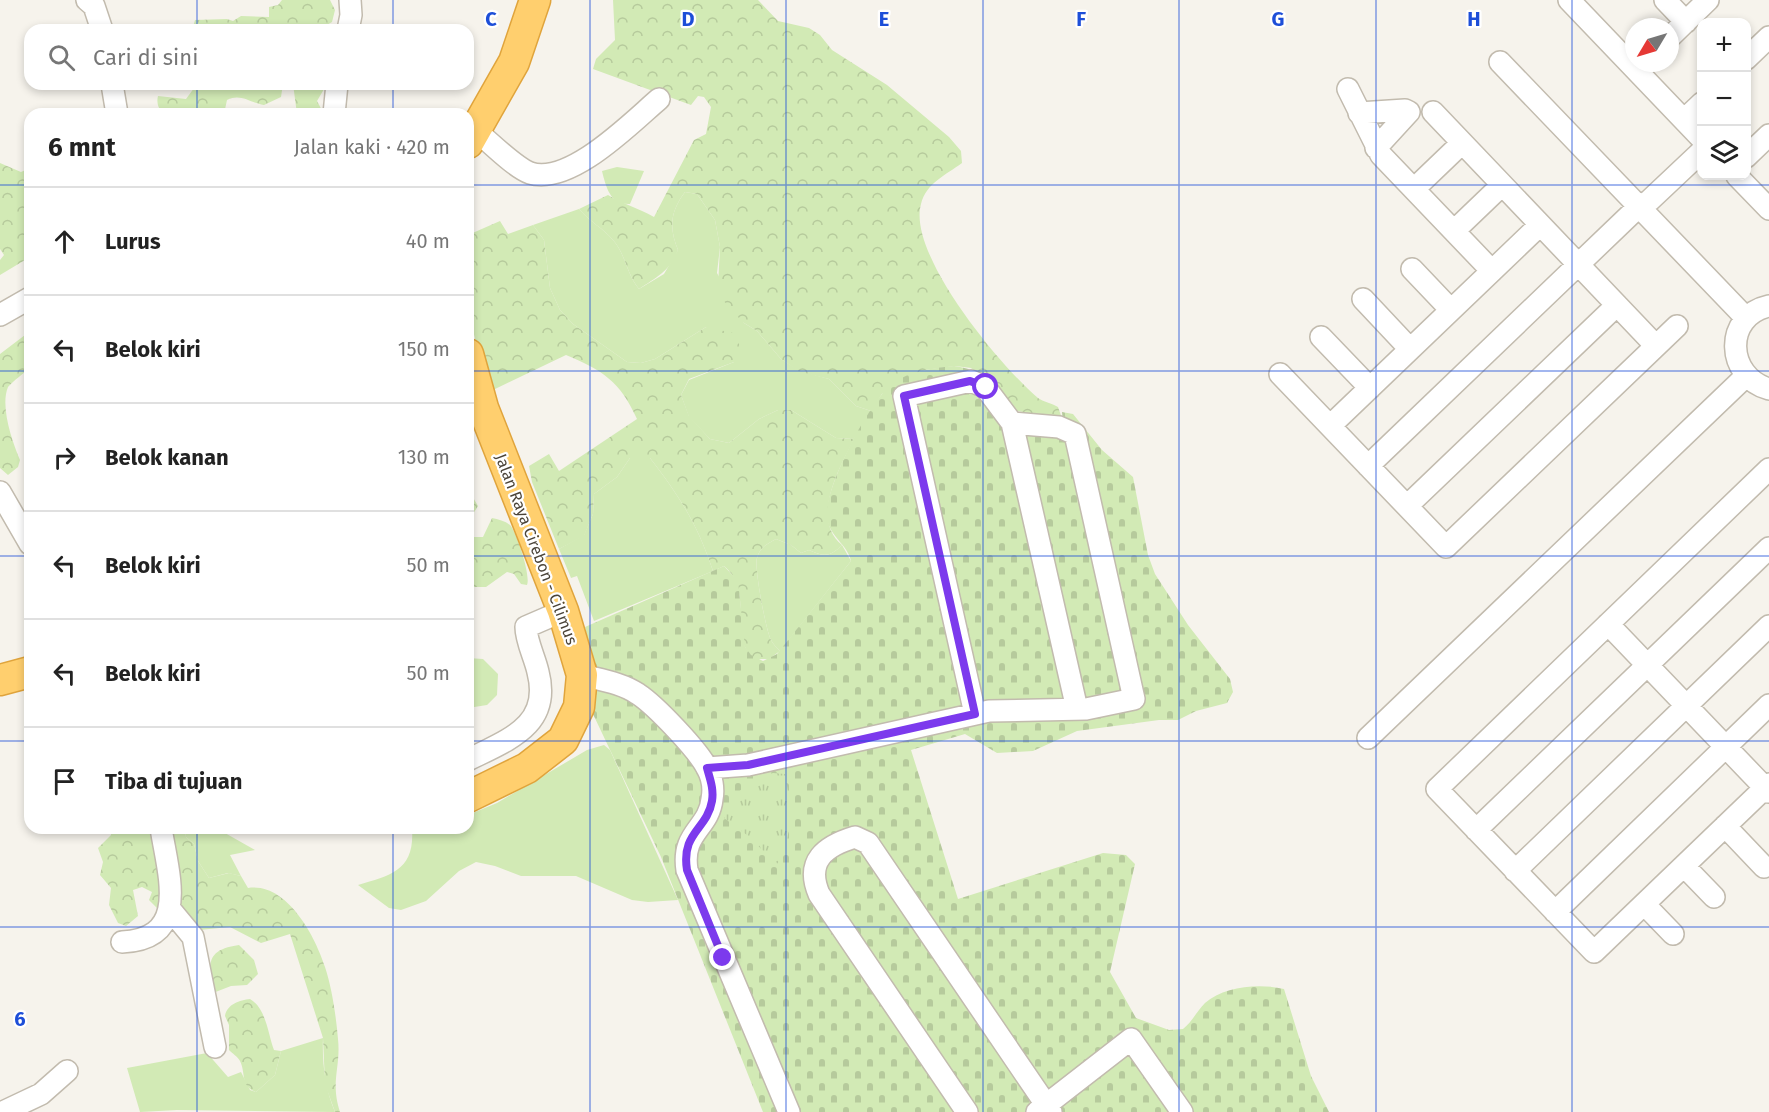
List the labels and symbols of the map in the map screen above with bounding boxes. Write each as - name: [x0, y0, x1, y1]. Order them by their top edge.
- text: C: [485, 7, 497, 31]
- text: D: [681, 7, 695, 31]
- text: E: [879, 7, 889, 31]
- text: F: [1076, 7, 1086, 31]
- text: G: [1272, 7, 1284, 31]
- text: H: [1467, 7, 1481, 31]
- north arrow: [1625, 18, 1679, 72]
- route start: [972, 373, 998, 399]
- street label: Jalan Raya Cirebon - Cilimus: [491, 451, 582, 647]
- route end: [709, 944, 735, 970]
- text: 6: [14, 1007, 26, 1031]

